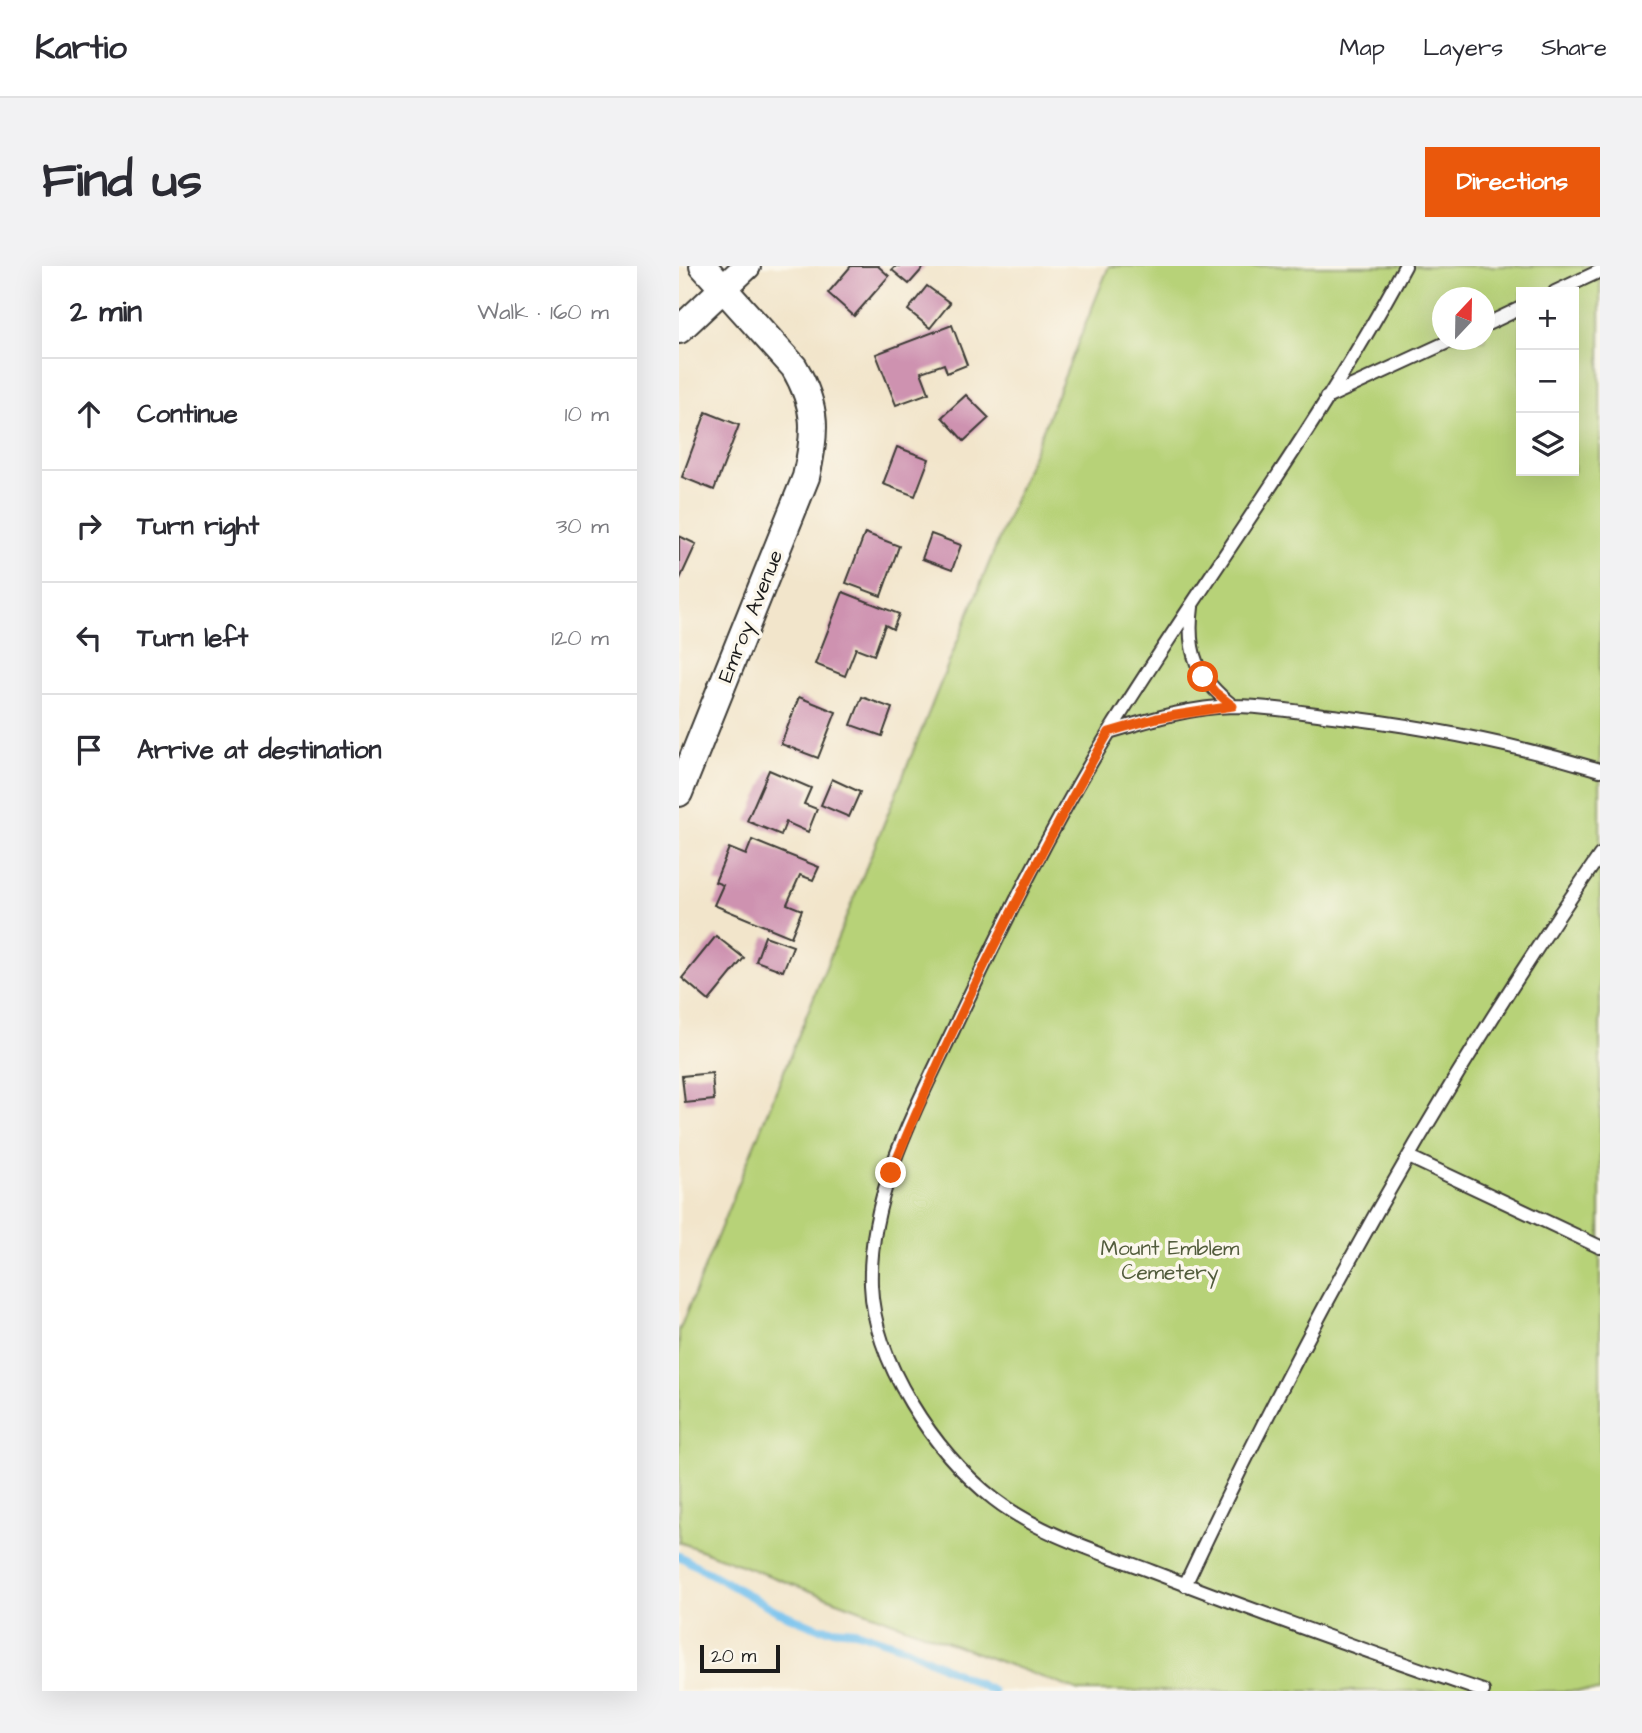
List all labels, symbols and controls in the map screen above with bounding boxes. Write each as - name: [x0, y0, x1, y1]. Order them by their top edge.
- text: Kartio: [35, 25, 127, 71]
- text: Map: [1340, 31, 1385, 65]
- text: Layers: [1423, 31, 1503, 65]
- text: Share: [1541, 31, 1607, 65]
- button: Directions: [1425, 147, 1600, 217]
- text: Find us: [42, 148, 202, 216]
- north arrow: [1432, 287, 1495, 350]
- map controls: [1516, 287, 1579, 476]
- button: +: [1516, 287, 1579, 350]
- text: 2 min: [70, 291, 142, 333]
- text: Walk · 160 m: [477, 296, 609, 328]
- button: −: [1516, 350, 1579, 413]
- icon: ahead: [70, 395, 108, 433]
- text: Continue: [137, 396, 238, 432]
- text: 10 m: [564, 398, 609, 430]
- button: layers: [1516, 413, 1579, 476]
- icon: right: [70, 507, 108, 545]
- text: Turn right: [137, 508, 259, 544]
- text: 30 m: [556, 510, 609, 542]
- street label: Emroy Avenue: [711, 546, 792, 687]
- icon: left: [70, 619, 108, 657]
- text: Turn left: [137, 620, 248, 656]
- text: 120 m: [551, 622, 609, 654]
- route start: [1187, 661, 1218, 692]
- icon: arrive: [70, 731, 108, 769]
- text: Arrive at destination: [137, 732, 382, 768]
- route end: [875, 1157, 906, 1188]
- park label: Mount Emblem Cemetery: [1101, 1234, 1240, 1289]
- scale bar: [700, 1642, 781, 1674]
- text: 20 m: [711, 1643, 756, 1670]

